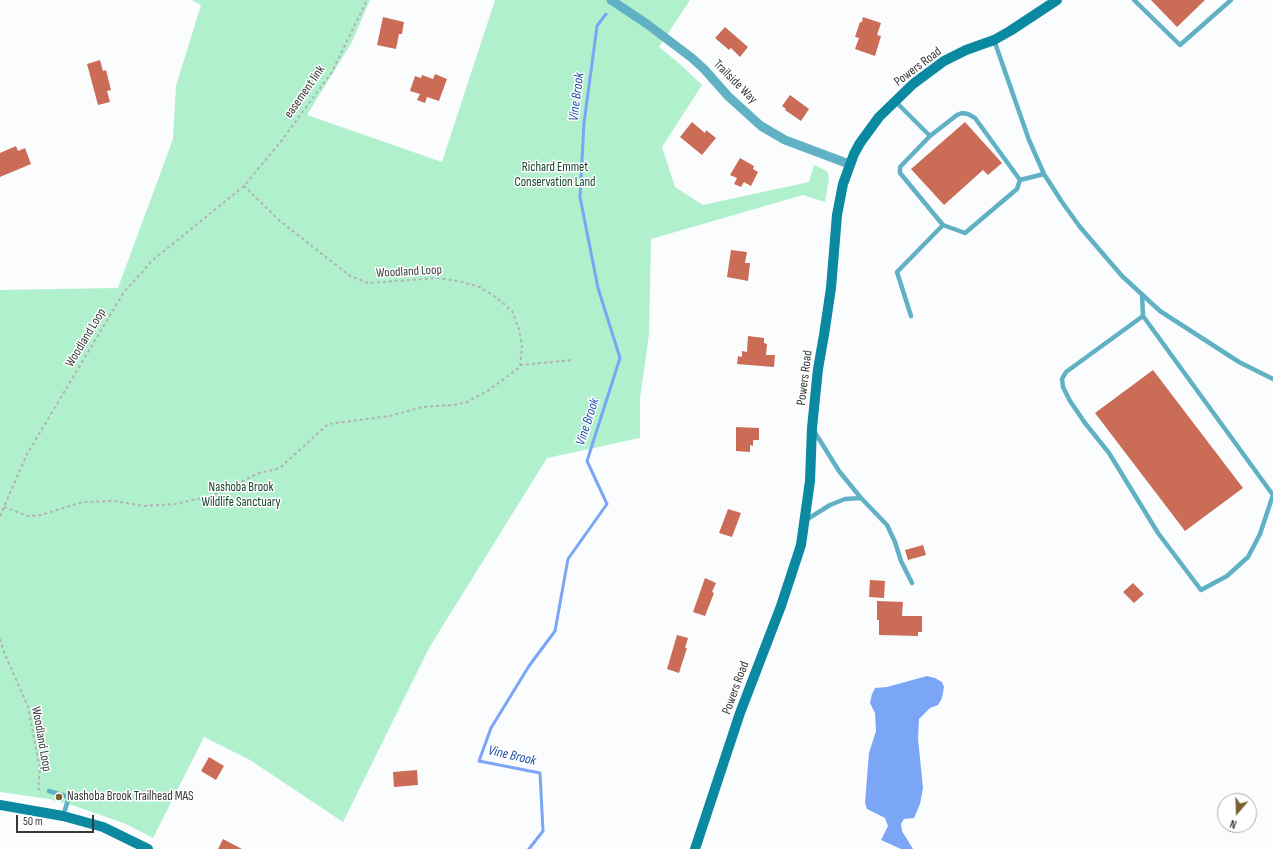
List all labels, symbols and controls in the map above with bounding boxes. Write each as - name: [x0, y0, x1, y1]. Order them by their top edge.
- street label: Powers Road: [891, 44, 945, 90]
- street label: Trailside Way: [710, 57, 760, 107]
- street label: easement link: [281, 63, 329, 121]
- water label: Vine Brook: [566, 72, 588, 122]
- park label: Richard Emmet Conservation Land: [515, 160, 595, 191]
- street label: Woodland Loop: [376, 262, 442, 282]
- street label: Woodland Loop: [62, 306, 110, 370]
- street label: Powers Road: [794, 350, 816, 406]
- water label: Vine Brook: [572, 396, 604, 448]
- park label: Nashoba Brook Wildlife Sanctuary: [201, 480, 281, 511]
- street label: Powers Road: [719, 659, 753, 717]
- street label: Woodland Loop: [28, 705, 54, 773]
- water label: Vine Brook: [486, 742, 538, 770]
- place label: Nashoba Brook Trailhead MAS: [67, 789, 194, 805]
- marker: Nashoba Brook Trailhead MAS: [54, 792, 64, 802]
- north arrow: [1217, 793, 1257, 833]
- scale bar: [18, 807, 96, 833]
- text: 50 m: [23, 814, 43, 829]
- text: N: [1228, 817, 1238, 831]

